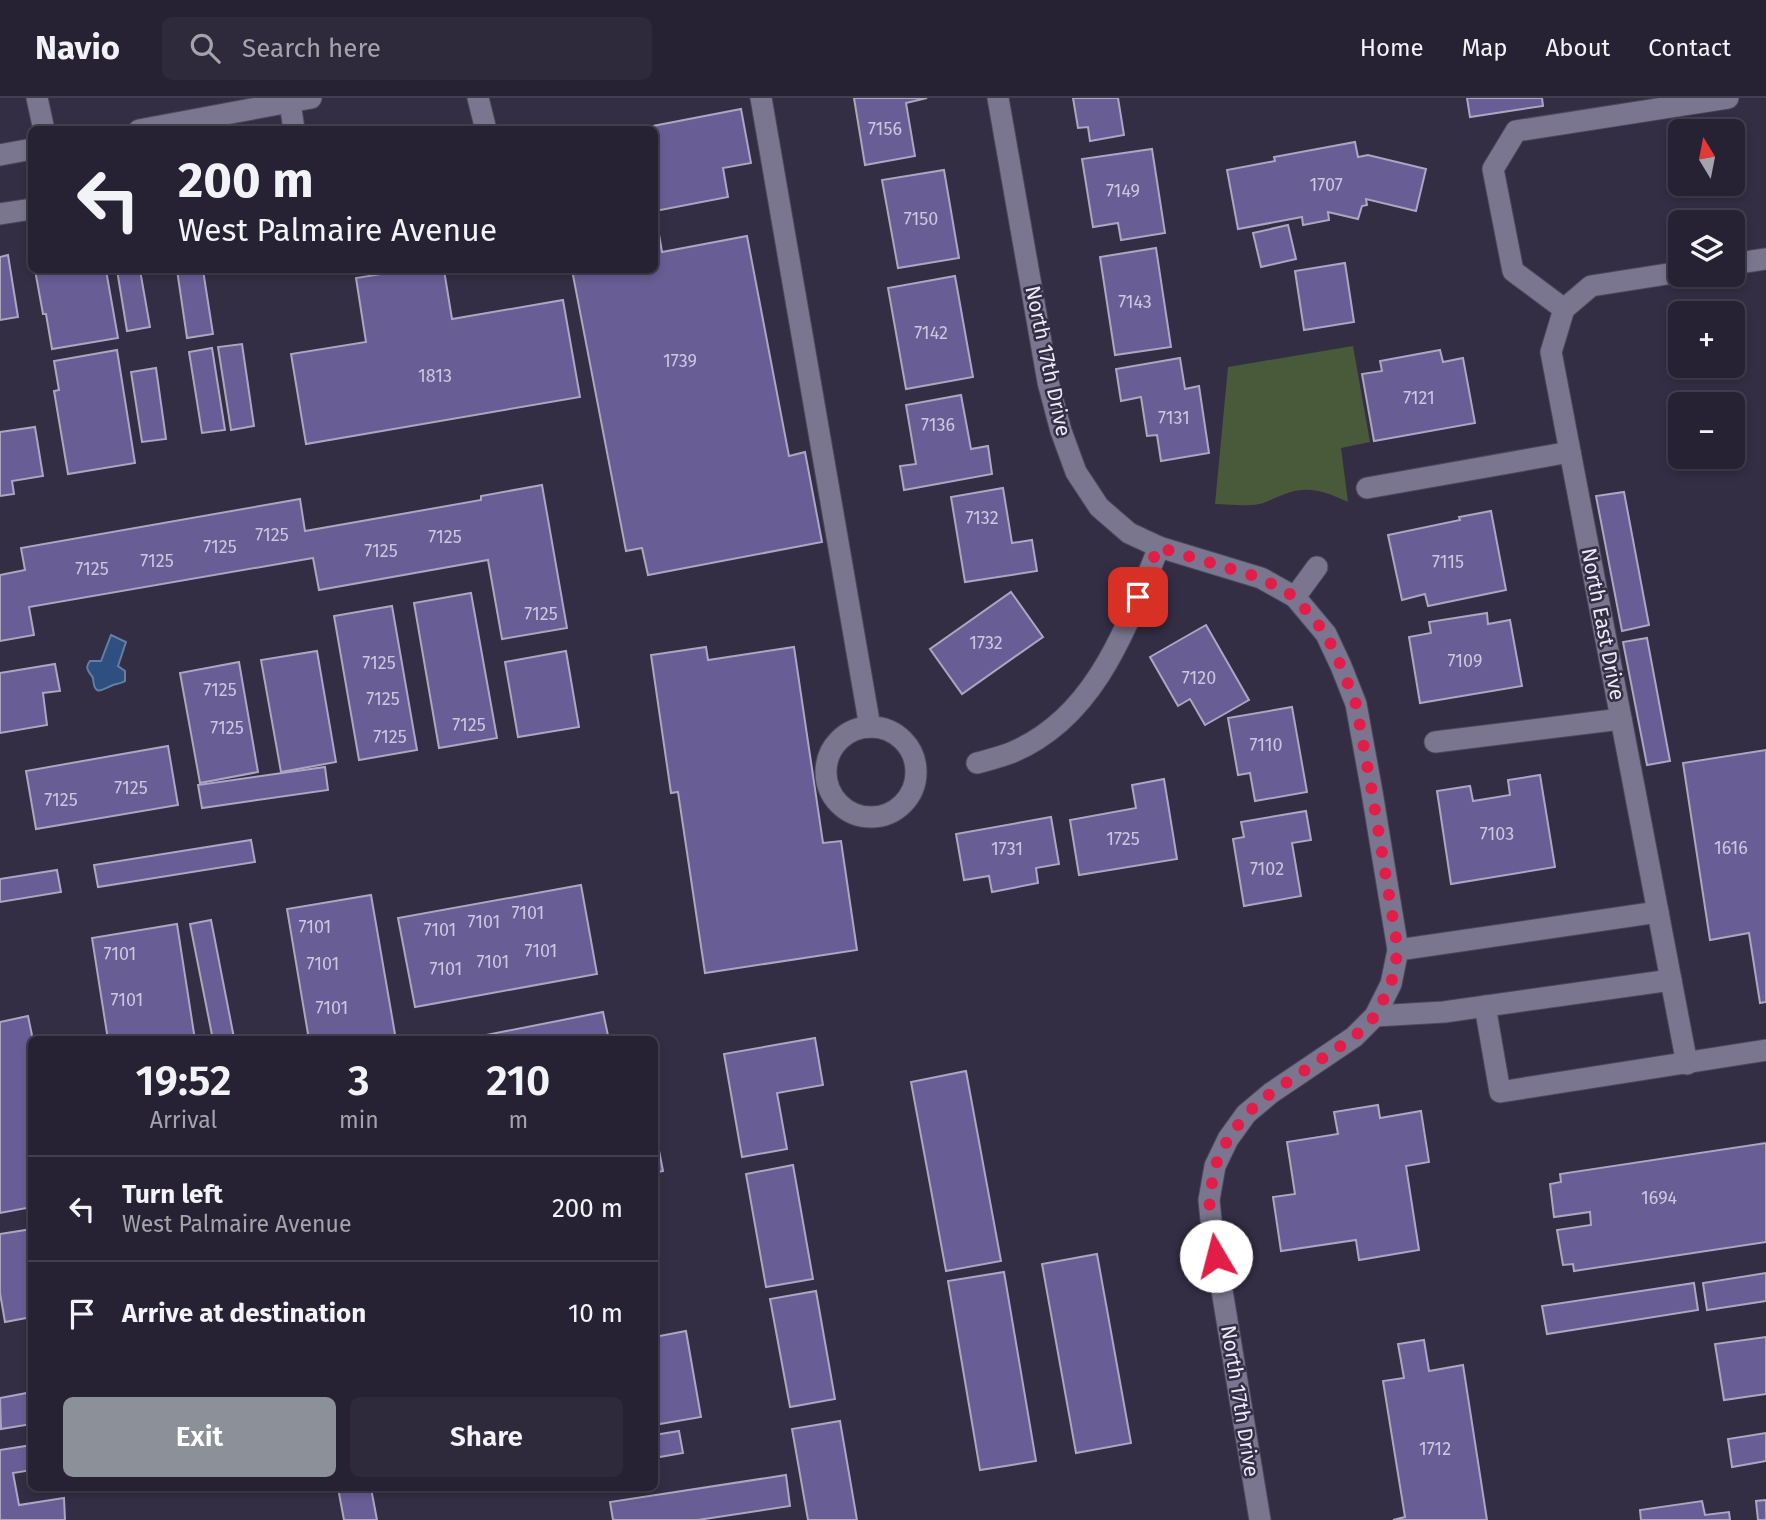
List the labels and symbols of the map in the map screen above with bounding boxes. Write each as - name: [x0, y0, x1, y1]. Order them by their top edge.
- house number: 7156: [868, 118, 902, 140]
- north arrow: [1668, 119, 1745, 196]
- house number: 1707: [1309, 174, 1343, 196]
- house number: 7149: [1106, 180, 1140, 202]
- house number: 7150: [904, 208, 938, 230]
- street label: North 17th Drive: [1019, 283, 1077, 439]
- house number: 7143: [1118, 291, 1152, 313]
- house number: 7142: [914, 322, 948, 344]
- house number: 1739: [663, 350, 697, 372]
- house number: 1813: [418, 365, 452, 387]
- house number: 7121: [1403, 387, 1435, 409]
- house number: 7131: [1158, 407, 1190, 429]
- house number: 7136: [921, 414, 955, 436]
- house number: 7132: [965, 507, 999, 529]
- house number: 7125: [255, 524, 289, 546]
- house number: 7125: [428, 526, 462, 548]
- house number: 7125: [203, 536, 237, 558]
- house number: 7125: [364, 540, 398, 562]
- street label: North East Drive: [1575, 546, 1631, 702]
- house number: 7125: [140, 550, 174, 572]
- house number: 7115: [1432, 551, 1464, 573]
- house number: 7125: [75, 558, 109, 580]
- pin: [1108, 567, 1168, 627]
- house number: 7125: [524, 603, 558, 625]
- house number: 1732: [969, 632, 1003, 654]
- house number: 7109: [1448, 650, 1482, 672]
- house number: 7125: [362, 652, 396, 674]
- house number: 7120: [1182, 667, 1216, 689]
- house number: 7125: [203, 679, 237, 701]
- house number: 7125: [366, 688, 400, 710]
- house number: 7125: [452, 714, 486, 736]
- house number: 7125: [210, 717, 244, 739]
- house number: 7125: [373, 726, 407, 748]
- house number: 7110: [1249, 734, 1283, 756]
- house number: 7125: [114, 777, 148, 799]
- house number: 7125: [44, 789, 78, 811]
- house number: 7103: [1480, 823, 1514, 845]
- house number: 1725: [1106, 828, 1140, 850]
- house number: 1616: [1714, 837, 1748, 859]
- house number: 1731: [991, 838, 1023, 860]
- house number: 7102: [1250, 858, 1284, 880]
- house number: 7101: [512, 902, 544, 924]
- house number: 7101: [468, 911, 500, 933]
- house number: 7101: [299, 916, 331, 938]
- house number: 7101: [424, 919, 456, 941]
- house number: 7101: [525, 940, 557, 962]
- house number: 7101: [104, 943, 136, 965]
- house number: 7101: [477, 951, 509, 973]
- house number: 7101: [307, 953, 339, 975]
- house number: 7101: [430, 958, 462, 980]
- house number: 7101: [111, 989, 143, 1011]
- house number: 7101: [316, 997, 348, 1019]
- house number: 1694: [1641, 1187, 1677, 1209]
- position arrow: [1179, 1219, 1253, 1293]
- street label: North 17th Drive: [1215, 1323, 1265, 1479]
- house number: 1712: [1419, 1438, 1451, 1460]

